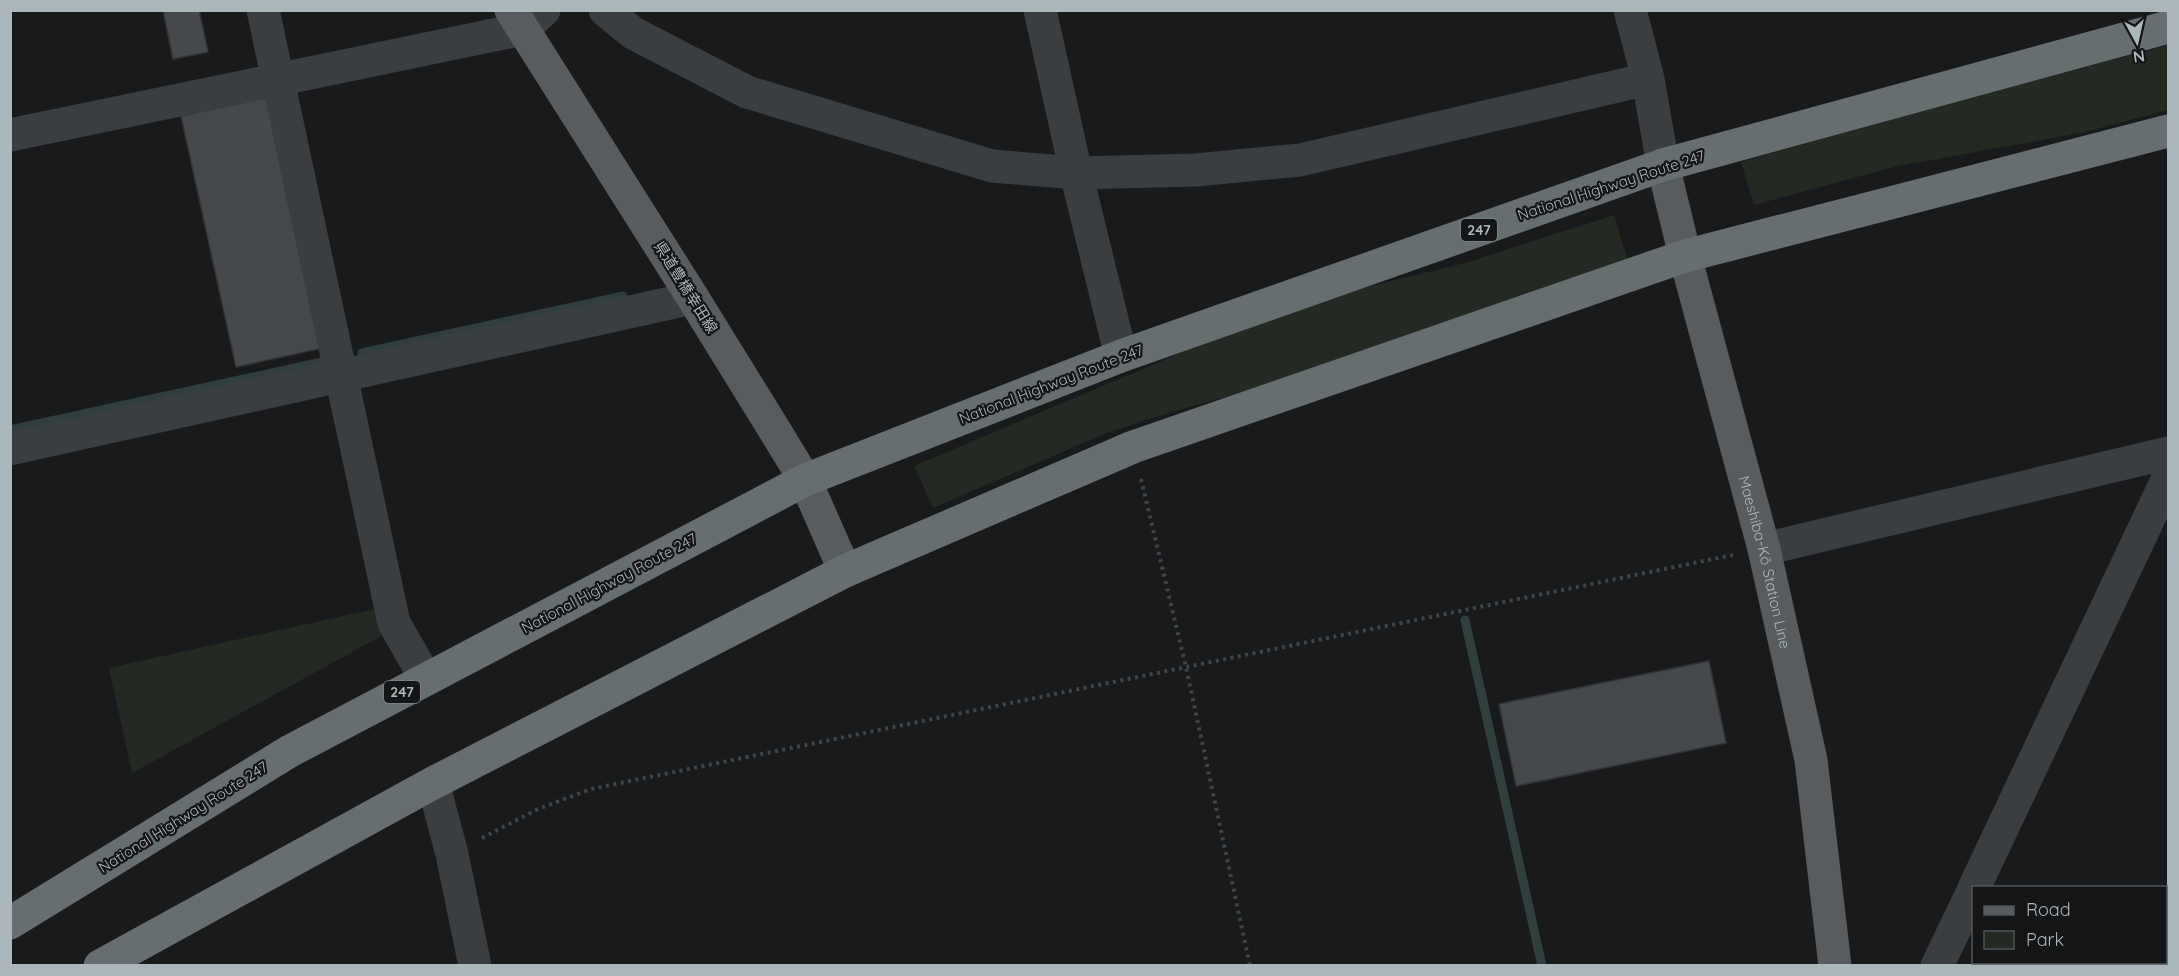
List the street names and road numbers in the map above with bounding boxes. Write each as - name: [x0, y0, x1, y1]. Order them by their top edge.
- street label: National Highway Route 247: [1515, 146, 1707, 224]
- road number: 247: [1461, 219, 1497, 241]
- street label: 県道豊橋幸田線: [650, 237, 722, 337]
- street label: National Highway Route 247: [956, 340, 1146, 428]
- street label: Maeshiba-Kō Station Line: [1735, 473, 1795, 650]
- street label: National Highway Route 247: [518, 528, 700, 637]
- road number: 247: [384, 681, 420, 703]
- street label: National Highway Route 247: [95, 757, 271, 877]

